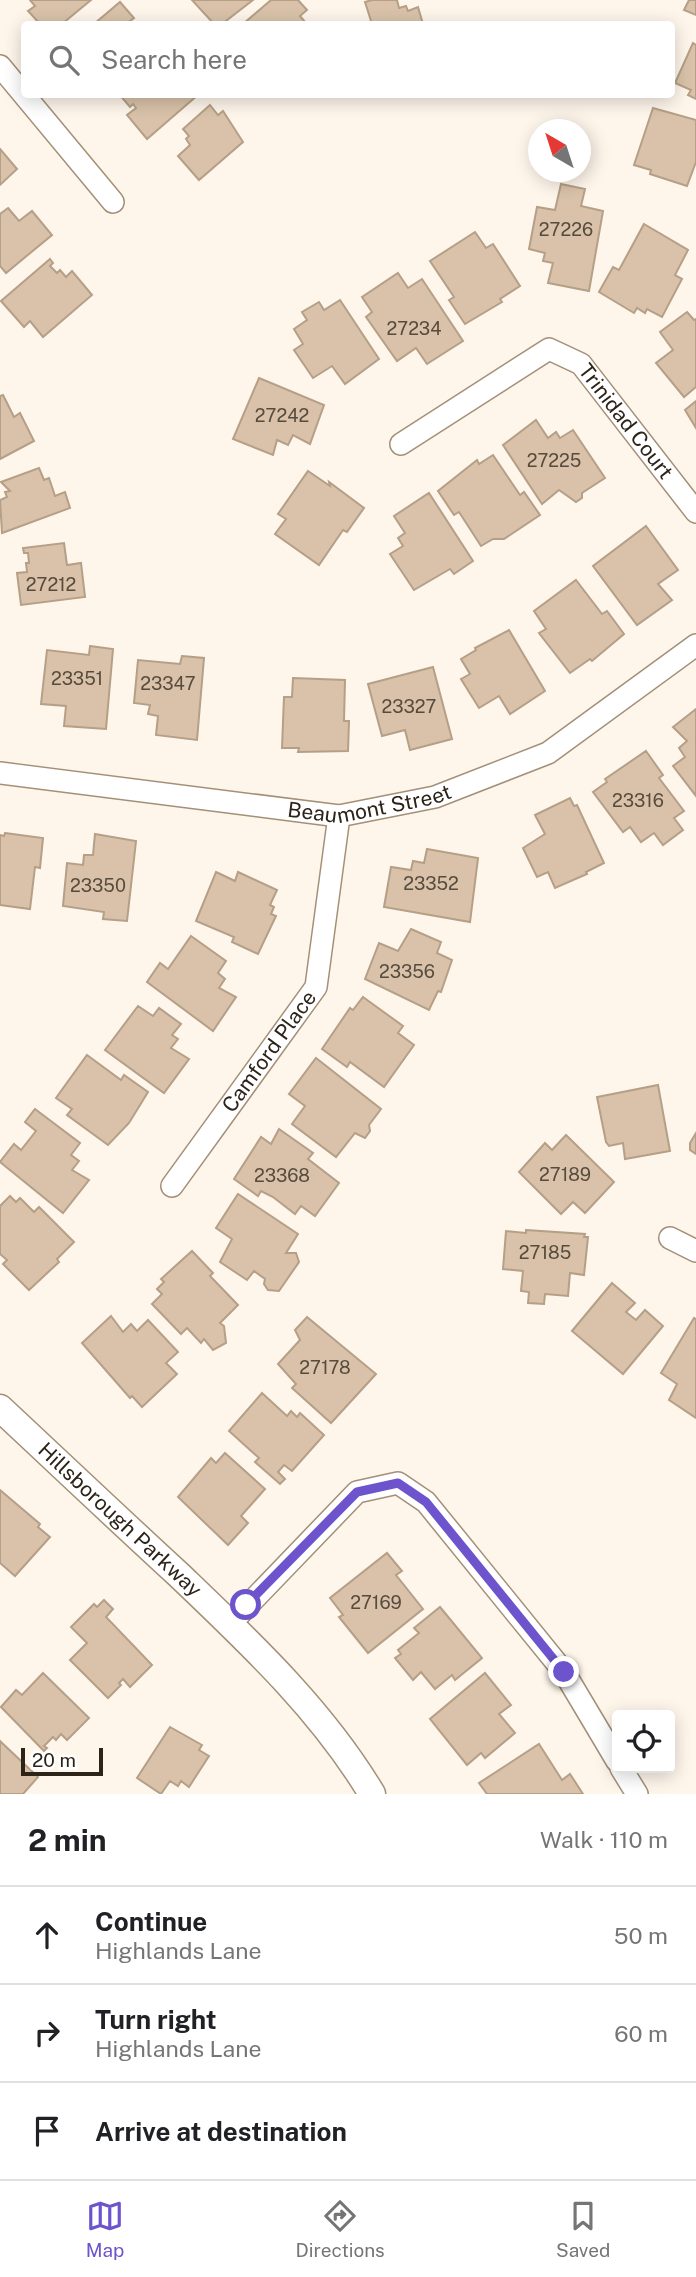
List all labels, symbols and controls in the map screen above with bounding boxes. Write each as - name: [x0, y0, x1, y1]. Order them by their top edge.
- search box: [21, 21, 675, 98]
- icon: search: [45, 41, 83, 79]
- text: Search here: [101, 44, 247, 75]
- north arrow: [528, 119, 591, 182]
- house number: 27226: [539, 219, 593, 240]
- house number: 27234: [386, 318, 442, 339]
- street label: Trinidad Court: [573, 359, 679, 484]
- house number: 27242: [255, 405, 309, 426]
- house number: 27225: [527, 450, 581, 471]
- house number: 27212: [26, 574, 76, 595]
- house number: 23351: [51, 668, 103, 689]
- house number: 23347: [140, 673, 196, 694]
- house number: 23327: [382, 696, 436, 717]
- street label: Beaumont Street: [286, 779, 455, 828]
- house number: 23316: [612, 790, 664, 811]
- house number: 23352: [403, 873, 459, 894]
- house number: 23350: [70, 875, 126, 896]
- house number: 23356: [379, 961, 435, 982]
- street label: Camford Place: [217, 986, 321, 1117]
- house number: 27189: [539, 1164, 591, 1185]
- house number: 23368: [254, 1165, 310, 1186]
- house number: 27185: [519, 1242, 571, 1263]
- house number: 27178: [299, 1357, 351, 1378]
- street label: Hillsborough Parkway: [33, 1437, 207, 1602]
- route start: [230, 1589, 261, 1620]
- house number: 27169: [350, 1592, 402, 1613]
- route end: [548, 1656, 579, 1687]
- map controls: [612, 1710, 675, 1773]
- button: locate: [612, 1710, 675, 1773]
- scale bar: [21, 1745, 103, 1777]
- text: 20 m: [32, 1749, 76, 1771]
- text: 2 min: [28, 1822, 107, 1858]
- text: Walk · 110 m: [540, 1826, 668, 1853]
- text: Continue: [95, 1906, 207, 1937]
- icon: ahead: [28, 1916, 66, 1954]
- text: 50 m: [614, 1922, 668, 1949]
- text: Highlands Lane: [95, 1937, 261, 1964]
- text: Turn right: [95, 2004, 217, 2035]
- icon: right: [28, 2014, 66, 2052]
- text: 60 m: [614, 2020, 668, 2047]
- text: Highlands Lane: [95, 2035, 261, 2062]
- icon: arrive: [28, 2112, 66, 2150]
- text: Arrive at destination: [95, 2116, 347, 2147]
- tab: Map: [86, 2197, 124, 2261]
- tab: Directions: [295, 2197, 385, 2261]
- tab: Saved: [556, 2197, 610, 2261]

